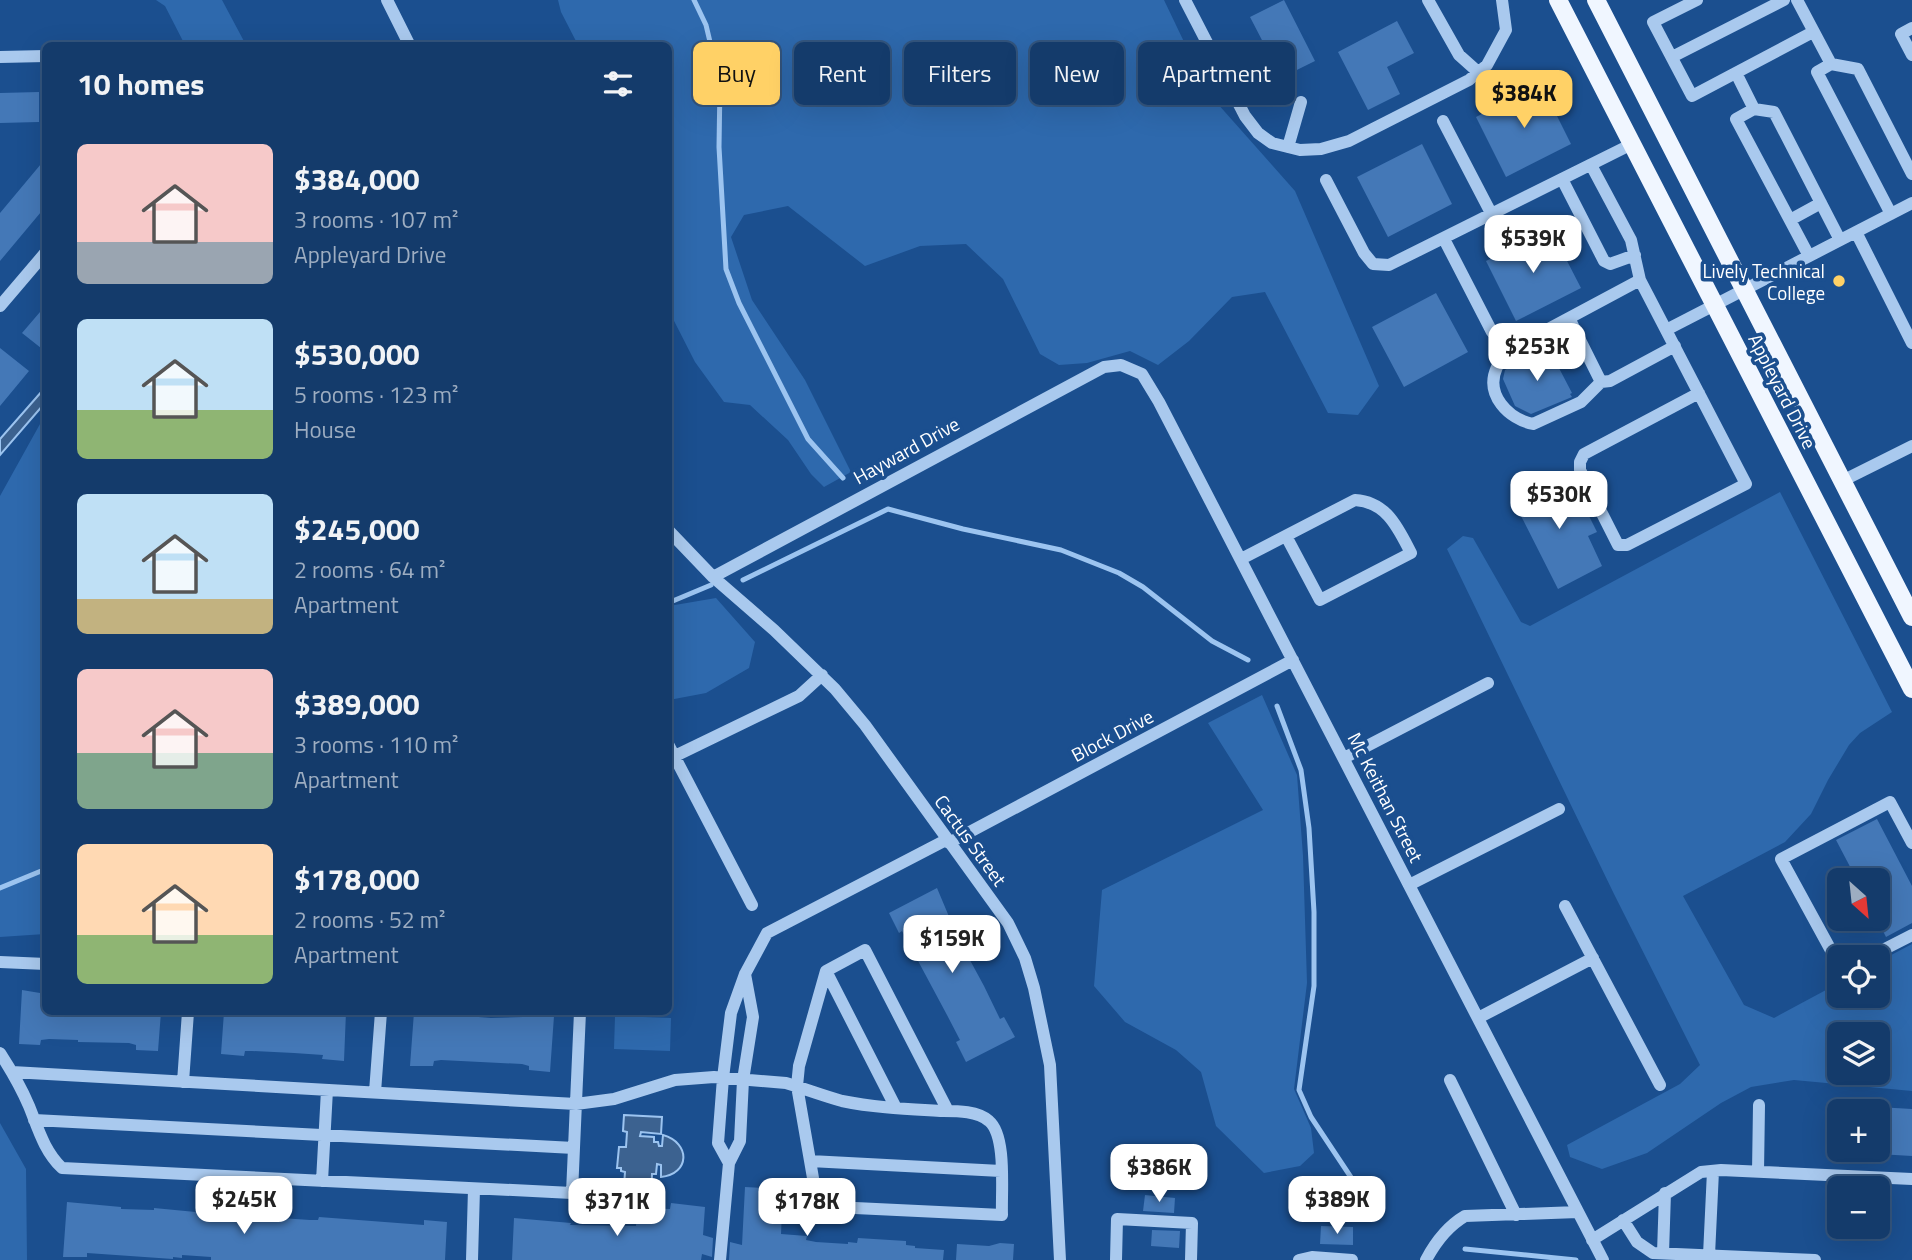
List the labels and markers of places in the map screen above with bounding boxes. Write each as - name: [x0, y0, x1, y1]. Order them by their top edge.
- pin: $384K: [1475, 71, 1573, 130]
- pin: $539K: [1484, 216, 1582, 275]
- place label: Lively Technical College: [1703, 256, 1825, 307]
- marker: Lively Technical College: [1831, 273, 1847, 289]
- pin: $253K: [1488, 324, 1586, 383]
- pin: $530K: [1510, 472, 1608, 531]
- pin: $159K: [903, 916, 1001, 975]
- pin: $386K: [1110, 1144, 1208, 1204]
- pin: $245K: [195, 1176, 293, 1236]
- pin: $389K: [1288, 1176, 1386, 1236]
- pin: $371K: [568, 1178, 666, 1238]
- pin: $178K: [758, 1178, 856, 1238]

